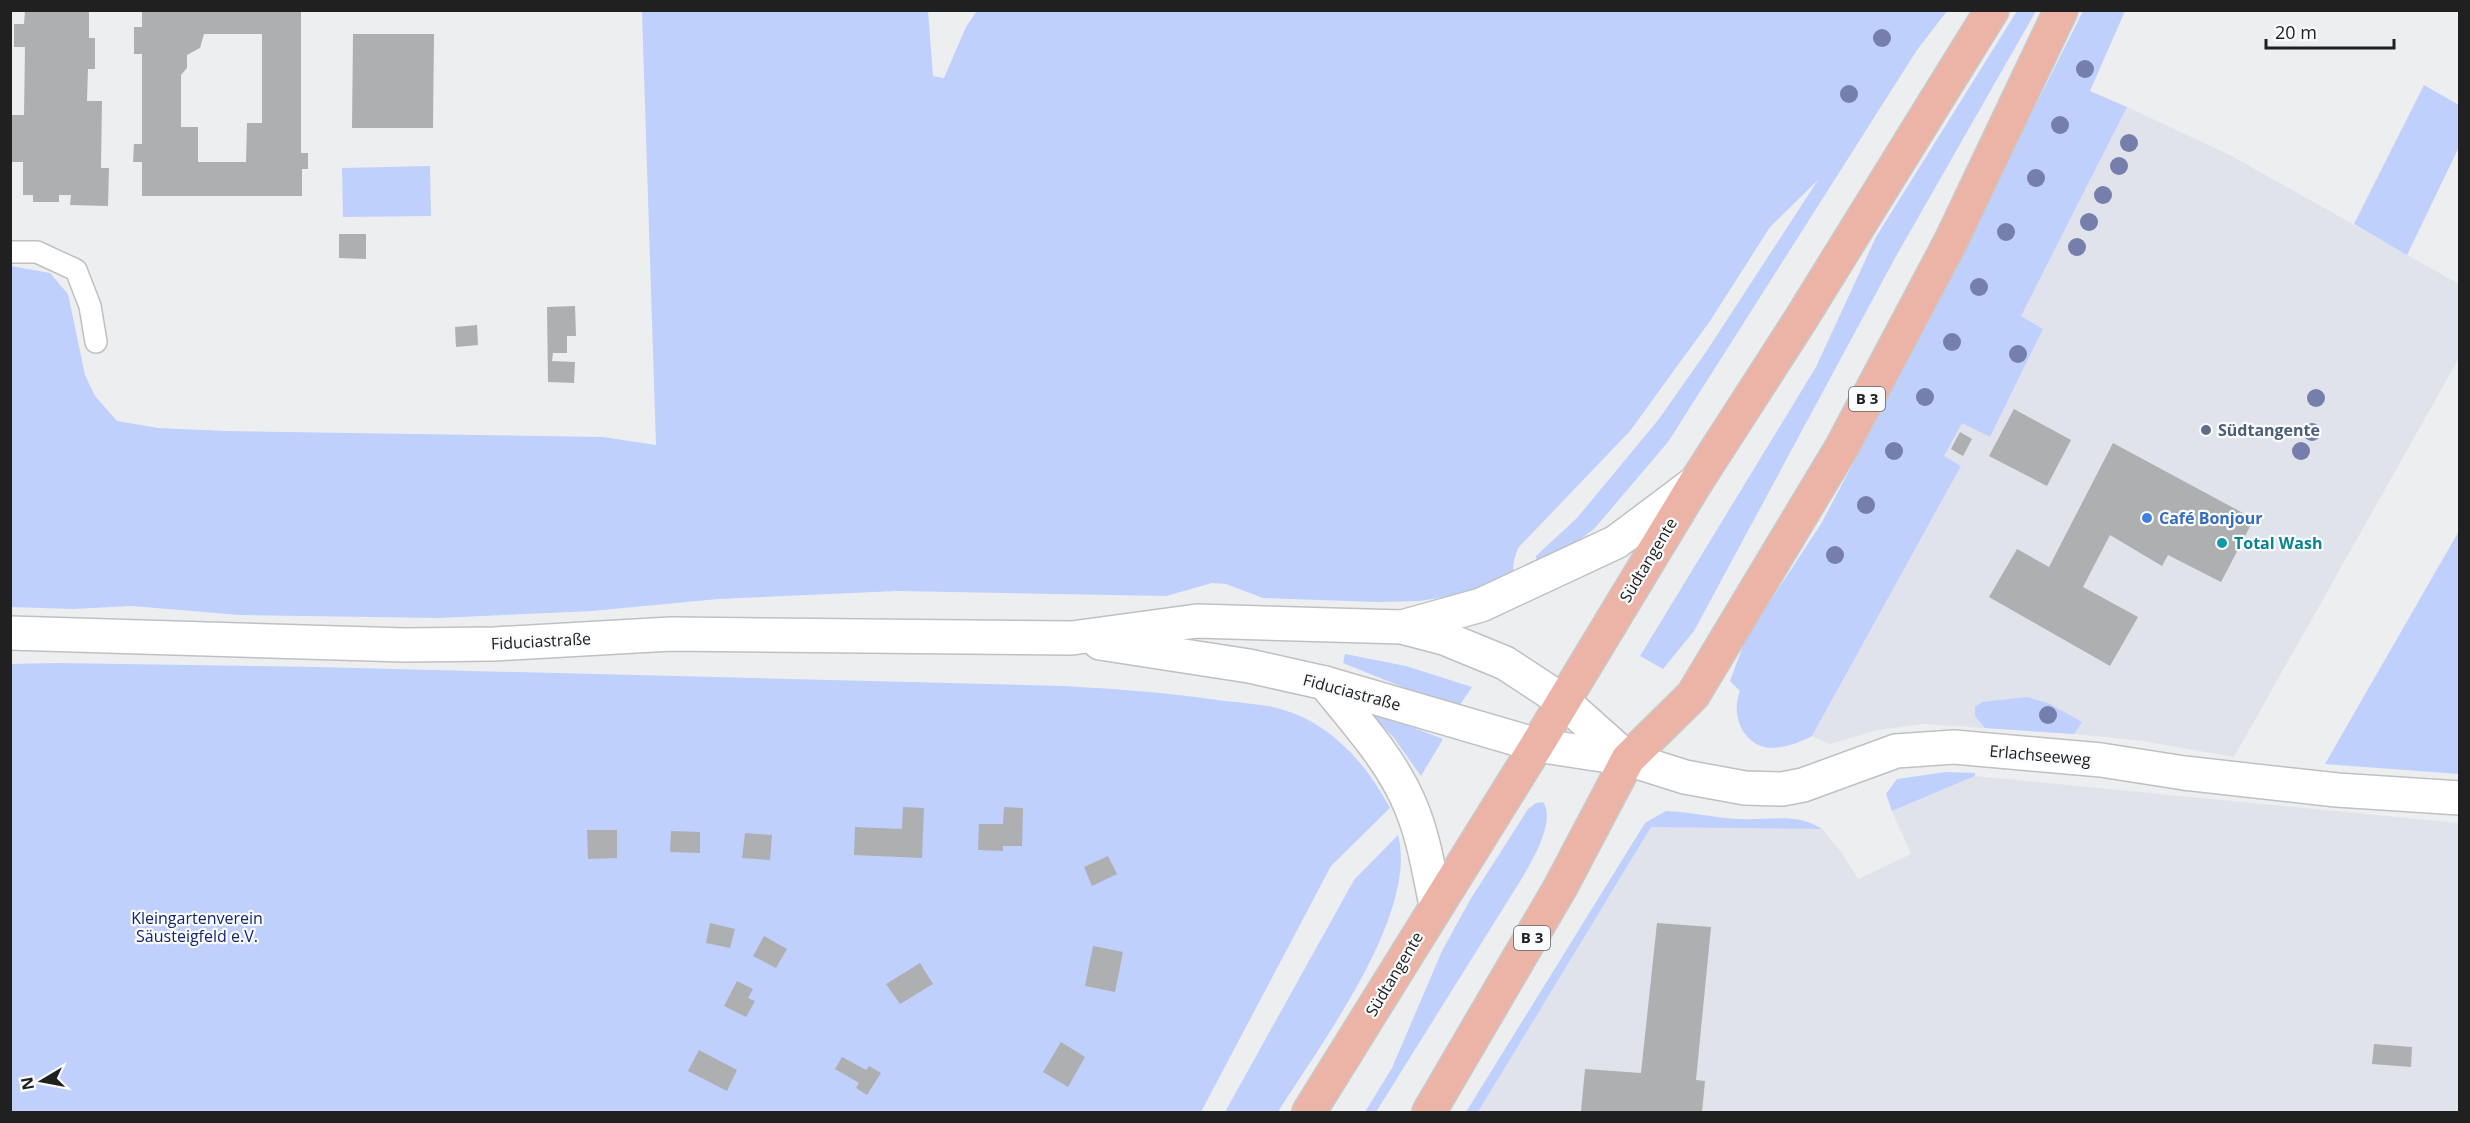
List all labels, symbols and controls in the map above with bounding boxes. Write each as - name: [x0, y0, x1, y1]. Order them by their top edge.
- scale bar: [2266, 12, 2394, 50]
- text: 20 m: [2275, 20, 2317, 44]
- road number: B 3: [1849, 387, 1885, 411]
- place label: Südtangente: [2218, 419, 2320, 441]
- marker: Südtangente: [2199, 423, 2213, 437]
- place label: Café Bonjour: [2159, 507, 2262, 529]
- marker: Café Bonjour: [2140, 511, 2154, 525]
- street label: Südtangente: [1614, 514, 1682, 606]
- place label: Total Wash: [2234, 532, 2322, 554]
- marker: Total Wash: [2215, 536, 2229, 550]
- street label: Fiduciastraße: [490, 627, 592, 655]
- street label: Fiduciastraße: [1301, 668, 1403, 716]
- street label: Erlachseeweg: [1988, 740, 2092, 770]
- park label: Kleingartenverein Säusteigfeld e.V.: [131, 907, 263, 947]
- road number: B 3: [1514, 926, 1550, 950]
- street label: Südtangente: [1360, 928, 1428, 1020]
- north arrow: [12, 1051, 72, 1111]
- text: N: [15, 1075, 39, 1092]

